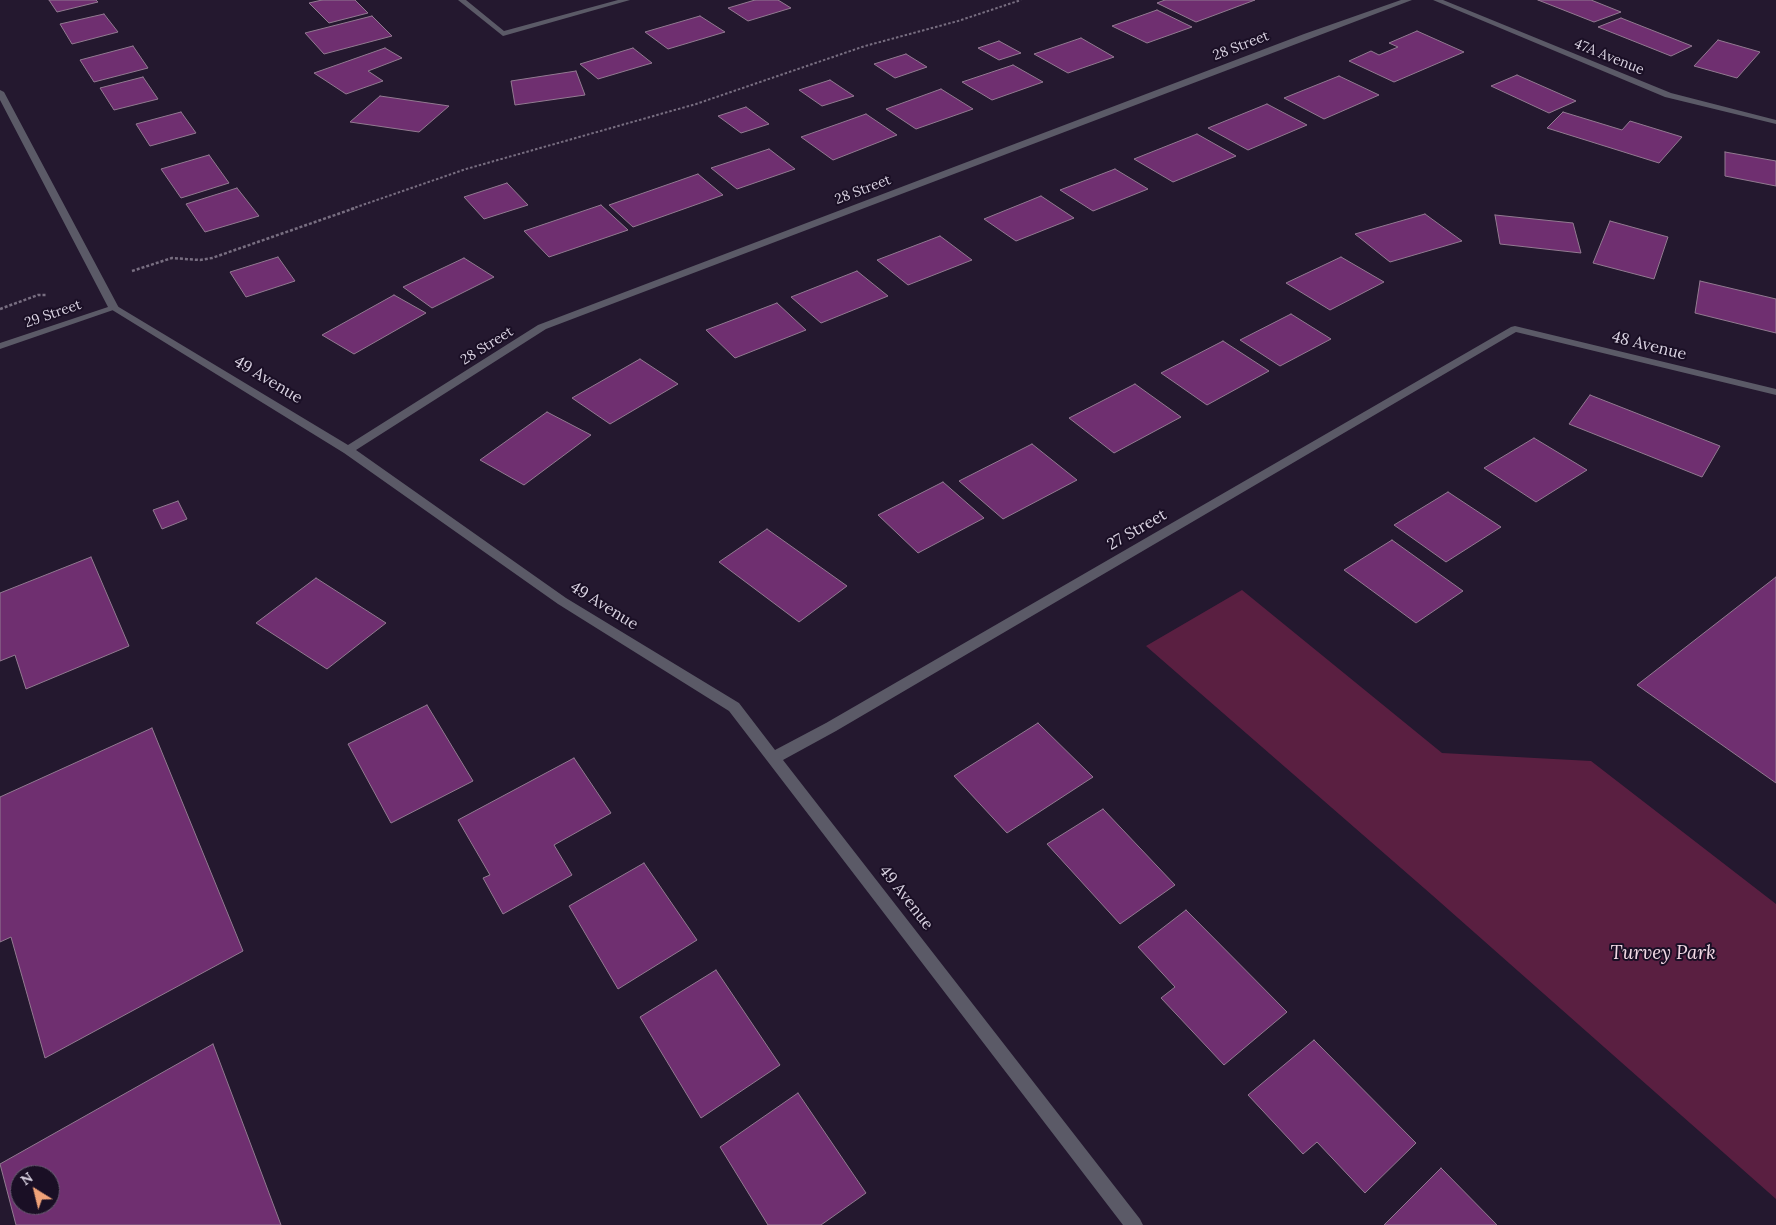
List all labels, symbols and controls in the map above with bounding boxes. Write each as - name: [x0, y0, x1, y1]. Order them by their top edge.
- street label: 28 Street: [1211, 28, 1271, 64]
- street label: 47A Avenue: [1572, 35, 1646, 79]
- street label: 28 Street: [833, 172, 893, 208]
- street label: 29 Street: [22, 296, 84, 332]
- street label: 28 Street: [458, 323, 516, 369]
- street label: 48 Avenue: [1610, 327, 1688, 365]
- street label: 49 Avenue: [230, 352, 306, 408]
- street label: 27 Street: [1104, 505, 1170, 555]
- street label: 49 Avenue: [567, 578, 641, 634]
- street label: 49 Avenue: [875, 862, 937, 934]
- park label: Turvey Park: [1610, 943, 1716, 965]
- north arrow: [10, 1165, 60, 1215]
- text: N: [17, 1168, 36, 1189]

